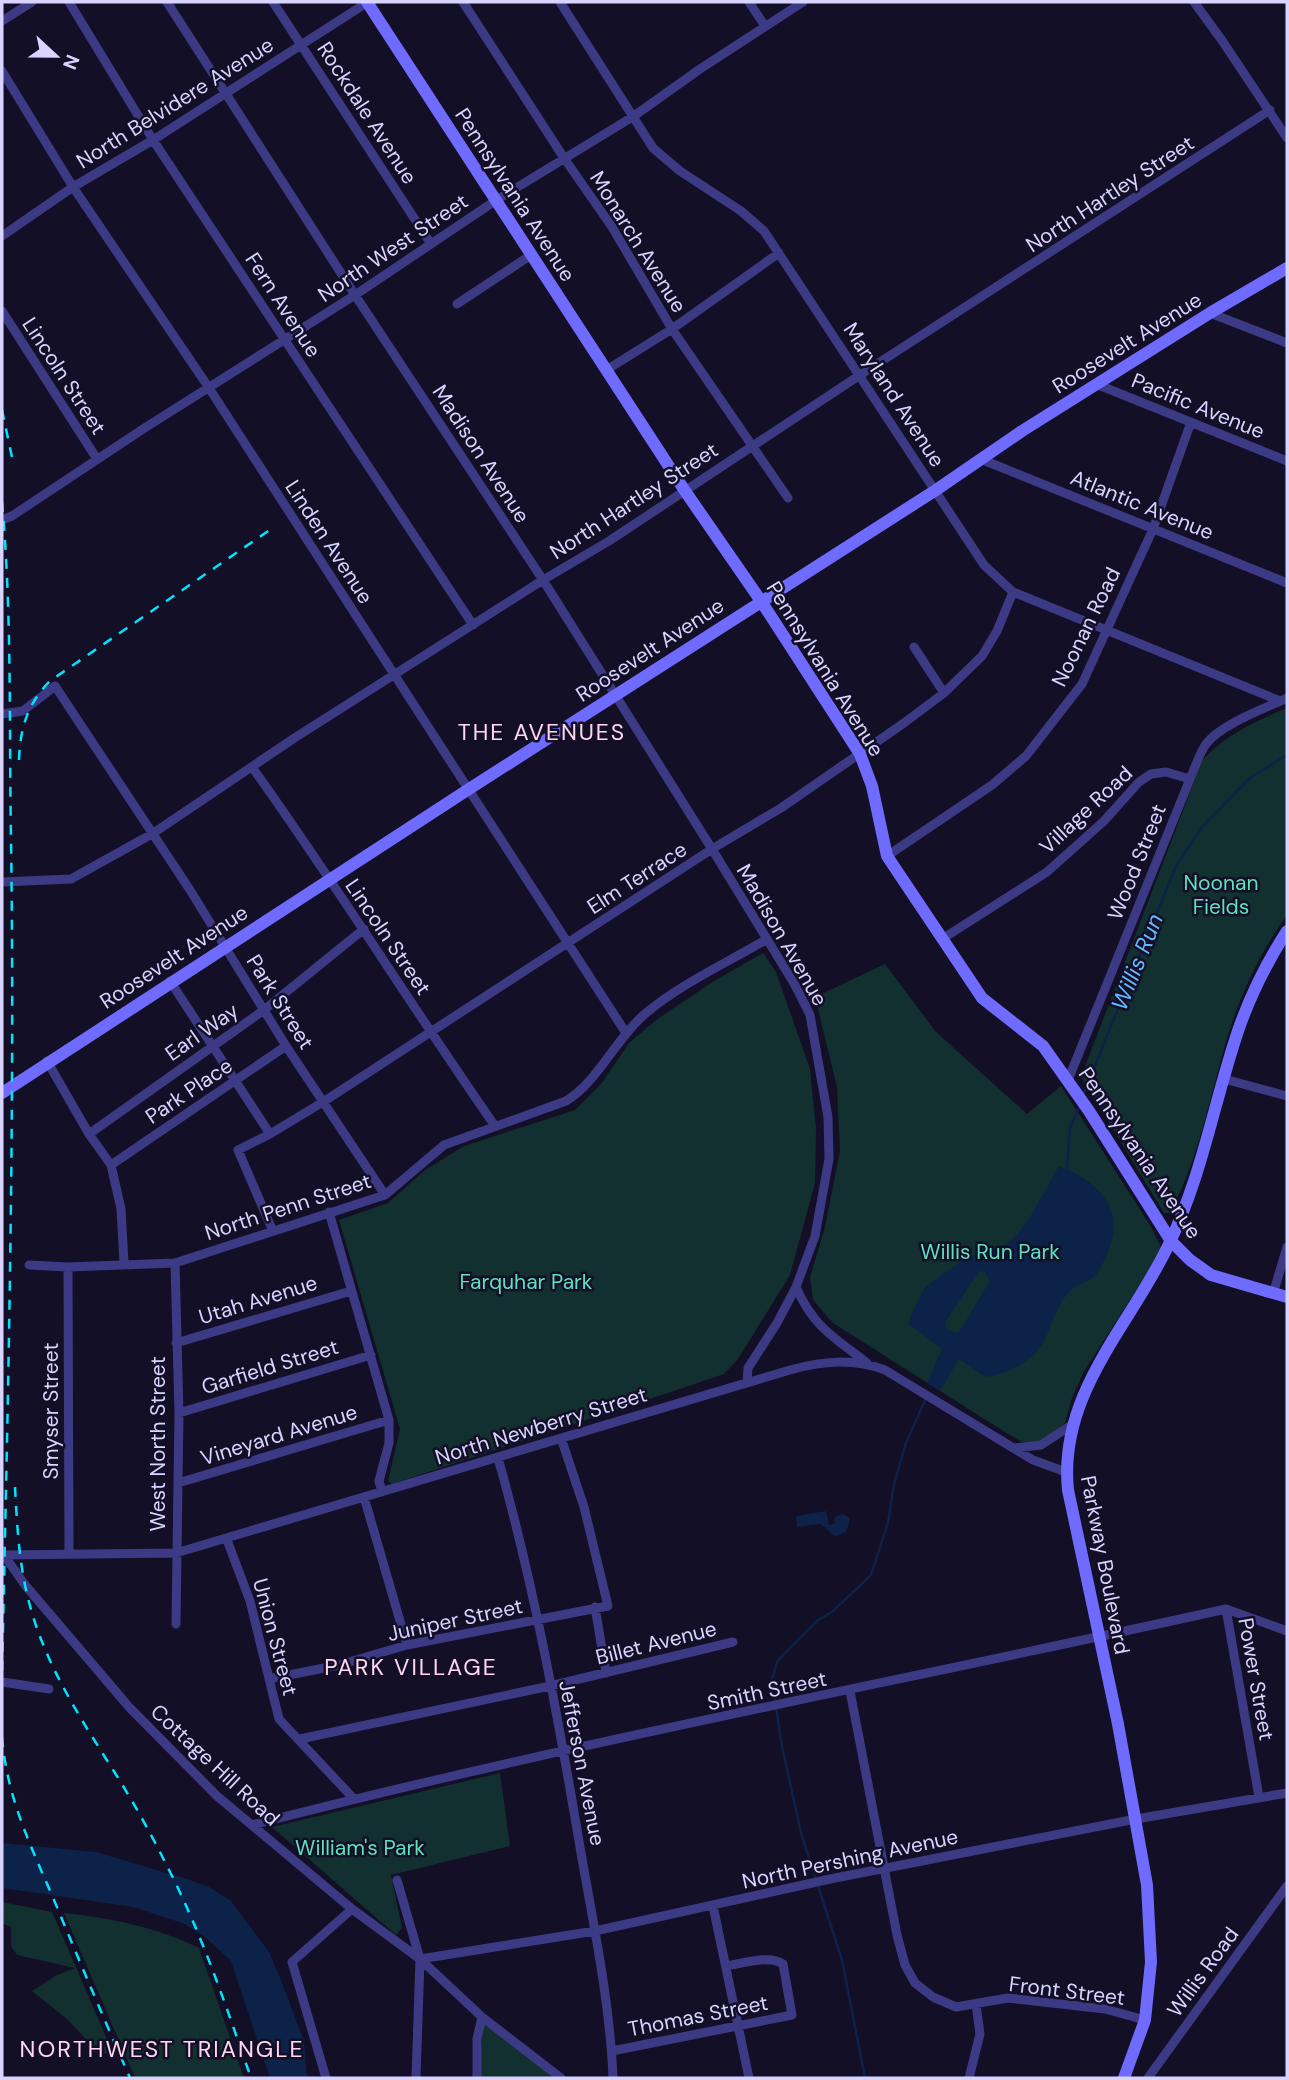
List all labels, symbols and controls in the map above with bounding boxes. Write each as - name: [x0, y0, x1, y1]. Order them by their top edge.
- north arrow: [21, 21, 91, 91]
- street label: North Belvidere Avenue: [72, 32, 278, 174]
- street label: Rockdale Avenue: [311, 36, 424, 190]
- street label: Pennsylvania Avenue: [448, 103, 582, 287]
- street label: North Hartley Street: [1020, 129, 1200, 259]
- street label: Monarch Avenue: [583, 166, 693, 318]
- street label: North West Street: [313, 187, 473, 309]
- street label: Fern Avenue: [239, 247, 327, 363]
- street label: Roosevelt Avenue: [1047, 286, 1207, 400]
- street label: Lincoln Street: [16, 312, 112, 440]
- street label: Maryland Avenue: [837, 317, 951, 473]
- street label: Pacific Avenue: [1127, 367, 1269, 445]
- street label: Madison Avenue: [426, 380, 536, 528]
- street label: North Hartley Street: [544, 436, 724, 566]
- street label: Atlantic Avenue: [1066, 464, 1218, 546]
- street label: Linden Avenue: [279, 475, 380, 609]
- street label: Noonan Road: [1045, 563, 1127, 691]
- street label: Pennsylvania Avenue: [760, 576, 890, 762]
- street label: Roosevelt Avenue: [571, 592, 729, 708]
- district label: THE AVENUES: [458, 717, 626, 747]
- street label: Village Road: [1033, 760, 1139, 860]
- street label: Wood Street: [1101, 800, 1173, 924]
- street label: Elm Terrace: [582, 835, 692, 921]
- street label: Madison Avenue: [730, 859, 834, 1011]
- park label: Noonan Fields: [1184, 869, 1258, 921]
- street label: Lincoln Street: [339, 873, 437, 1001]
- street label: Roosevelt Avenue: [95, 899, 253, 1015]
- water label: Willis Run: [1104, 909, 1170, 1015]
- street label: Park Street: [240, 949, 320, 1055]
- street label: Earl Way: [160, 996, 244, 1067]
- street label: Park Place: [140, 1052, 238, 1130]
- street label: Pennsylvania Avenue: [1072, 1062, 1208, 1244]
- street label: North Penn Street: [201, 1167, 375, 1247]
- park label: Willis Run Park: [920, 1238, 1060, 1266]
- park label: Farquhar Park: [460, 1268, 593, 1296]
- street label: Utah Avenue: [195, 1269, 321, 1331]
- street label: Garfield Street: [198, 1333, 342, 1401]
- street label: Smyser Street: [37, 1343, 65, 1479]
- street label: West North Street: [144, 1356, 172, 1532]
- street label: North Newberry Street: [432, 1380, 650, 1472]
- street label: Vineyard Avenue: [197, 1398, 361, 1472]
- street label: Parkway Boulevard: [1074, 1473, 1136, 1657]
- street label: Union Street: [246, 1575, 304, 1699]
- street label: Juniper Street: [385, 1592, 525, 1648]
- street label: Billet Avenue: [593, 1614, 720, 1672]
- street label: Power Street: [1231, 1615, 1281, 1743]
- district label: PARK VILLAGE: [324, 1652, 498, 1682]
- street label: Smith Street: [705, 1665, 829, 1717]
- street label: Jefferson Avenue: [552, 1678, 612, 1848]
- street label: Cottage Hill Road: [144, 1698, 286, 1832]
- street label: North Pershing Avenue: [739, 1822, 961, 1896]
- park label: William's Park: [295, 1834, 425, 1862]
- street label: Willis Road: [1161, 1921, 1245, 2023]
- street label: Front Street: [1008, 1970, 1126, 2012]
- street label: Thomas Street: [626, 1989, 770, 2043]
- district label: NORTHWEST TRIANGLE: [20, 2034, 304, 2064]

